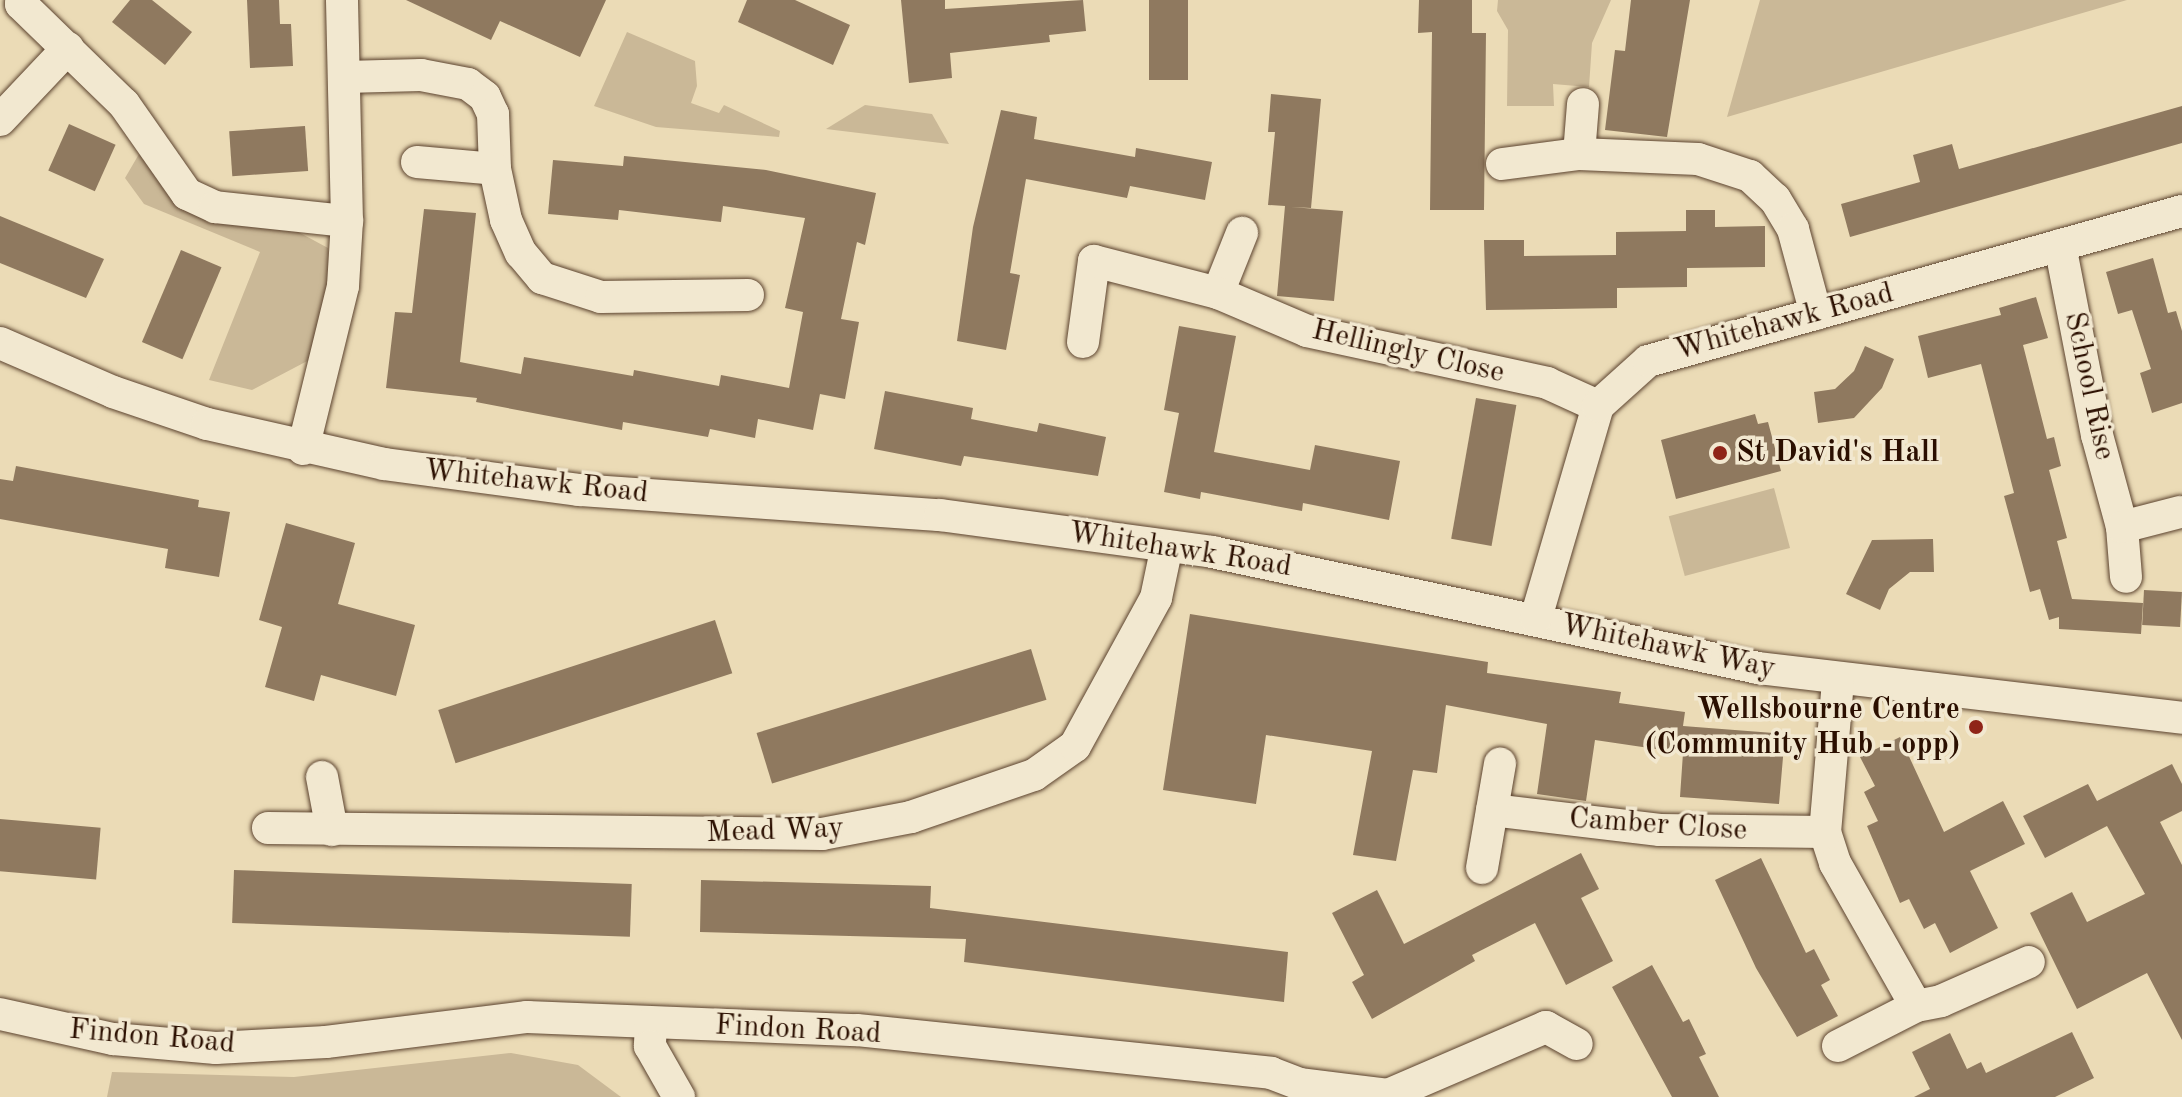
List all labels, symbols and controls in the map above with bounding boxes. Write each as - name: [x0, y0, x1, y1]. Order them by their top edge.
- street label: Whitehawk Road: [1671, 275, 1897, 369]
- street label: School Rise: [2056, 309, 2122, 463]
- street label: Hellingly Close: [1308, 312, 1508, 392]
- place label: St David's Hall: [1736, 435, 1939, 471]
- marker: St David's Hall: [1711, 444, 1729, 462]
- street label: Whitehawk Road: [422, 452, 650, 512]
- street label: Whitehawk Road: [1066, 515, 1294, 585]
- street label: Whitehawk Way: [1557, 607, 1779, 687]
- place label: Wellsbourne Centre (Community Hub - opp): [1645, 692, 1960, 762]
- marker: Wellsbourne Centre (Community Hub - opp): [1967, 718, 1985, 736]
- street label: Camber Close: [1568, 801, 1748, 849]
- street label: Mead Way: [706, 811, 844, 851]
- street label: Findon Road: [714, 1008, 882, 1052]
- street label: Findon Road: [67, 1012, 237, 1062]

